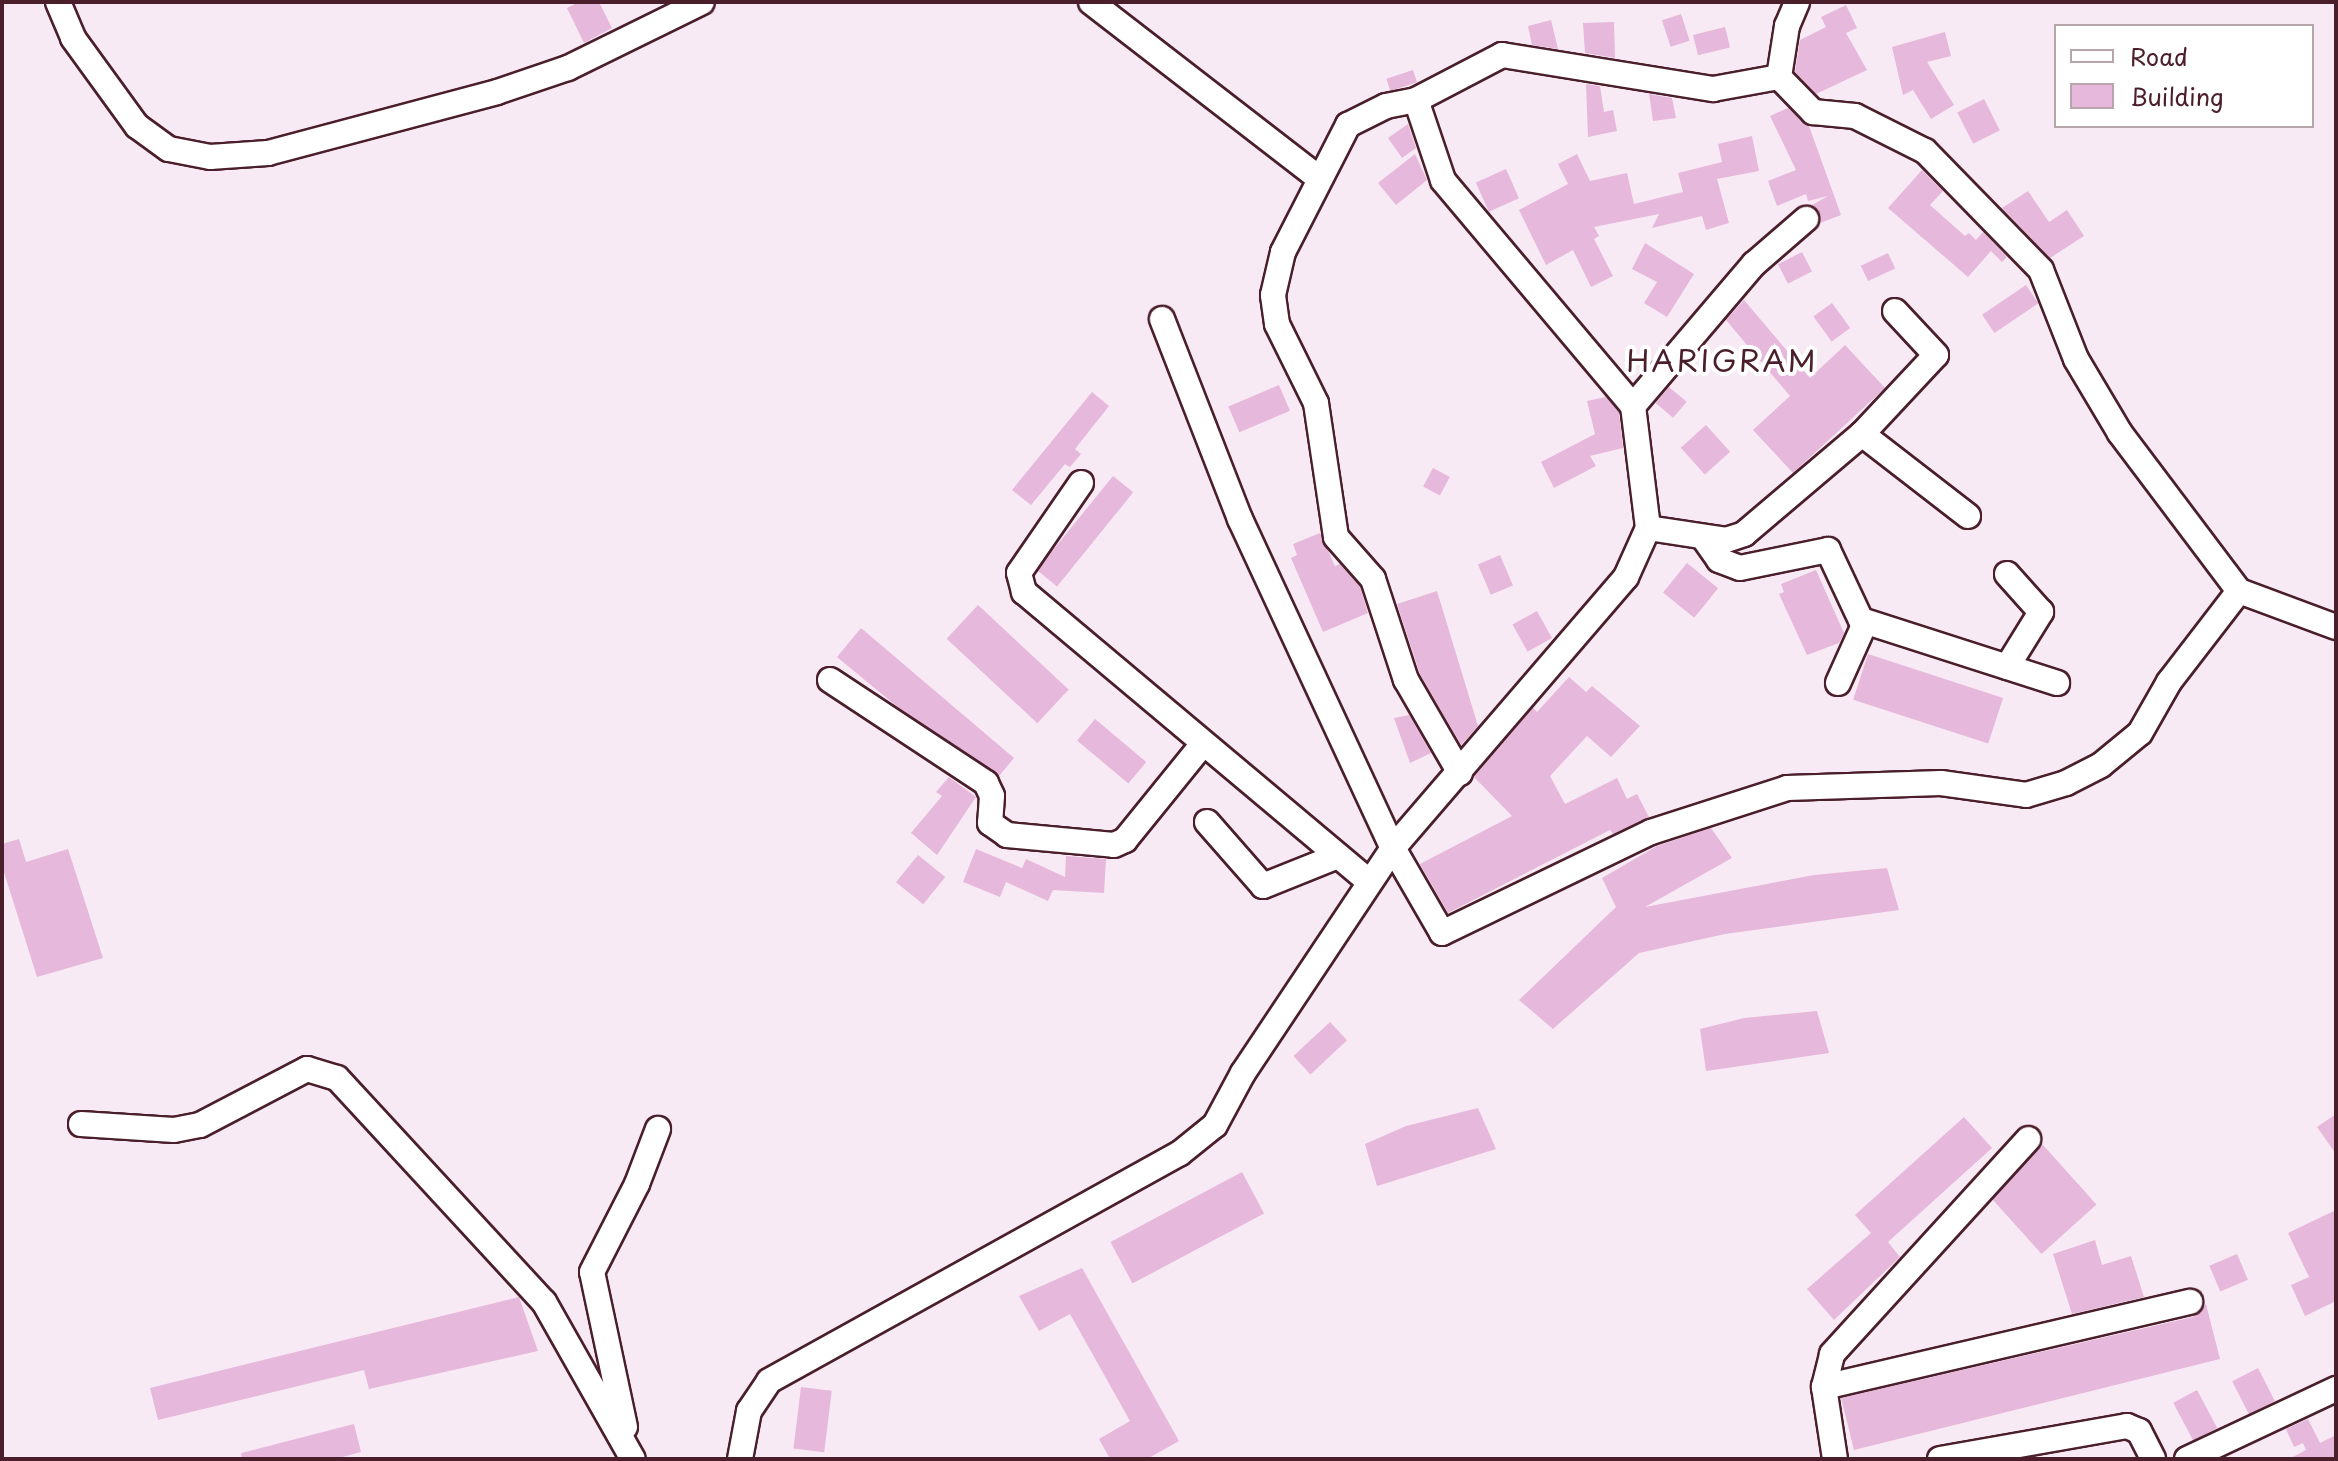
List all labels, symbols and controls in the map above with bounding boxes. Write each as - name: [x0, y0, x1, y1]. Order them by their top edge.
- legend: [2054, 24, 2314, 128]
- text: Road: [2130, 38, 2188, 74]
- text: Building: [2130, 78, 2224, 114]
- district label: HARIGRAM: [1626, 342, 1818, 378]

